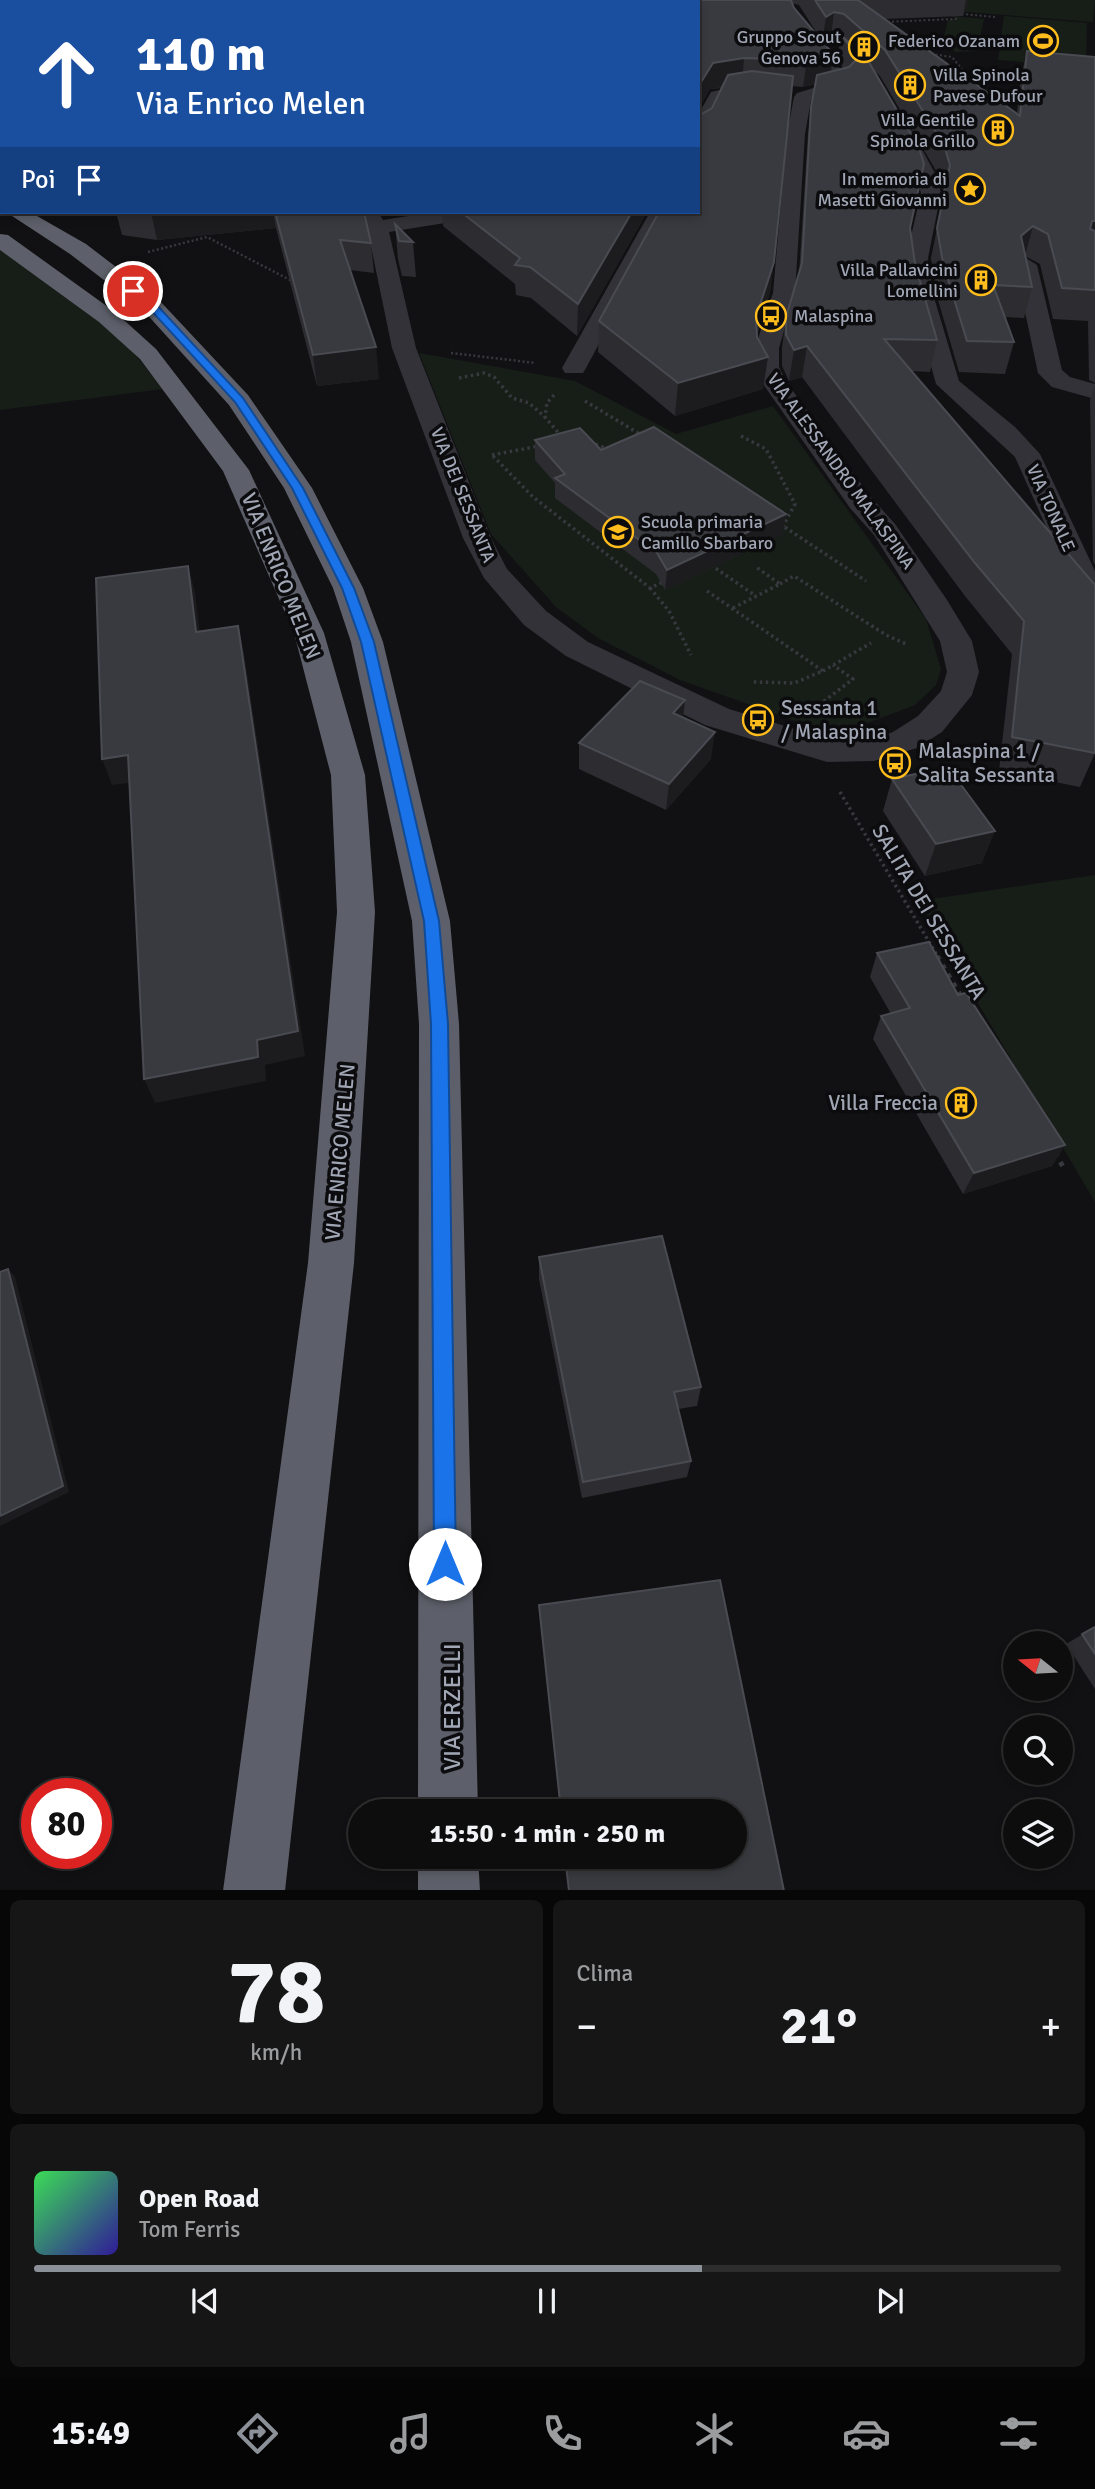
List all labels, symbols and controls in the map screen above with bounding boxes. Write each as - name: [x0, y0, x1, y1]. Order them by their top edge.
- text: 110 m: [136, 24, 266, 84]
- sports icon: Federico Ozanam: [1026, 24, 1060, 58]
- place label: Gruppo Scout Genova 56: [737, 26, 841, 69]
- icon: ahead: [21, 28, 112, 119]
- building icon: Gruppo Scout Genova 56: [847, 30, 881, 64]
- place label: Federico Ozanam: [888, 30, 1020, 52]
- place label: Villa Spinola Pavese Dufour: [933, 64, 1043, 107]
- building icon: Villa Spinola Pavese Dufour: [893, 68, 927, 102]
- text: Via Enrico Melen: [136, 84, 366, 123]
- place label: Villa Gentile Spinola Grillo: [870, 109, 975, 152]
- building icon: Villa Gentile Spinola Grillo: [981, 113, 1015, 147]
- icon: arrive: [70, 161, 108, 199]
- text: Poi: [21, 164, 56, 196]
- place label: In memoria di Masetti Giovanni: [817, 168, 947, 211]
- place icon: In memoria di Masetti Giovanni: [953, 172, 987, 206]
- place label: Villa Pallavicini Lomellini: [840, 259, 958, 302]
- pin: [103, 261, 163, 321]
- building icon: Villa Pallavicini Lomellini: [964, 263, 998, 297]
- icon: arrive: [114, 272, 152, 310]
- bus stop icon: Malaspina: [754, 299, 788, 333]
- place label: Malaspina: [794, 305, 873, 327]
- street label: VIA ALESSANDRO MALASPINA: [763, 369, 919, 573]
- street label: VIA DEI SESSANTA: [426, 424, 500, 566]
- street label: VIA TONALE: [1022, 461, 1080, 555]
- street label: VIA ENRICO MELEN: [236, 489, 326, 663]
- place label: Scuola primaria Camillo Sbarbaro: [641, 511, 773, 554]
- school or university icon: Scuola primaria Camillo Sbarbaro: [601, 515, 635, 549]
- place label: Sessanta 1 / Malaspina: [781, 695, 887, 745]
- bus stop icon: Sessanta 1 / Malaspina: [741, 703, 775, 737]
- place label: Malaspina 1 / Salita Sessanta: [918, 738, 1055, 788]
- bus stop icon: Malaspina 1 / Salita Sessanta: [878, 746, 912, 780]
- street label: SALITA DEI SESSANTA: [866, 820, 992, 1005]
- street label: VIA ENRICO MELEN: [319, 1063, 361, 1241]
- building icon: Villa Freccia: [944, 1086, 978, 1120]
- place label: Villa Freccia: [828, 1090, 938, 1116]
- position arrow: [408, 1527, 482, 1601]
- north arrow: [1003, 1631, 1073, 1701]
- map controls: [1003, 1631, 1073, 1869]
- street label: VIA ERZELLI: [437, 1643, 467, 1771]
- button: search: [1003, 1715, 1073, 1785]
- speed limit sign: 80: [21, 1778, 112, 1869]
- button: layers: [1003, 1799, 1073, 1869]
- text: 15:50 · 1 min · 250 m: [430, 1818, 665, 1850]
- text: 78: [227, 1936, 325, 2049]
- text: Clima: [577, 1959, 633, 1988]
- text: 21°: [780, 1994, 857, 2058]
- text: −: [577, 2003, 597, 2050]
- text: +: [1040, 2003, 1061, 2050]
- text: km/h: [250, 2038, 302, 2067]
- text: Open Road: [139, 2183, 260, 2215]
- text: Tom Ferris: [139, 2215, 240, 2244]
- icon: previous: [186, 2282, 224, 2320]
- icon: pause: [528, 2282, 566, 2320]
- icon: next: [871, 2282, 909, 2320]
- icon: directions: [233, 2409, 282, 2458]
- icon: music: [386, 2409, 435, 2458]
- icon: phone: [538, 2409, 587, 2458]
- icon: climate: [690, 2409, 739, 2458]
- icon: car: [842, 2409, 891, 2458]
- icon: filters: [994, 2409, 1043, 2458]
- text: 15:49: [52, 2414, 130, 2453]

